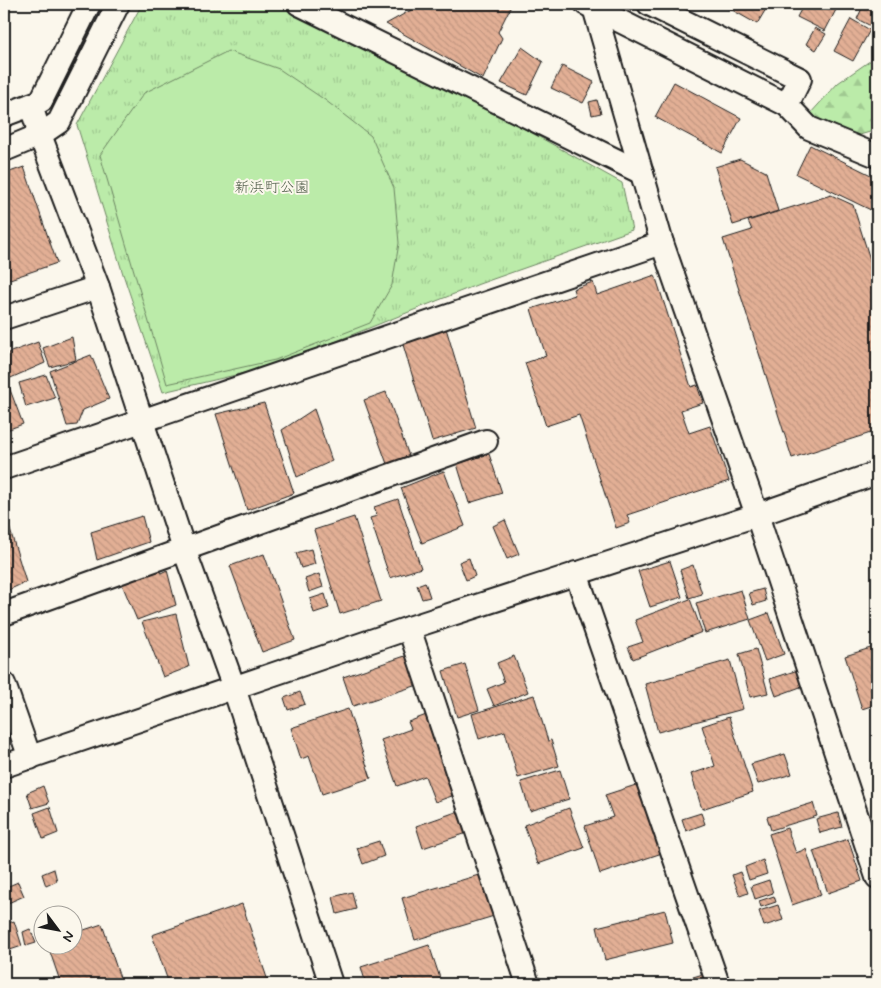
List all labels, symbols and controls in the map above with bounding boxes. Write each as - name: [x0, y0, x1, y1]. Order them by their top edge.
- park label: 新浜町公園: [234, 178, 310, 198]
- north arrow: [32, 906, 82, 956]
- text: N: [58, 928, 78, 945]

